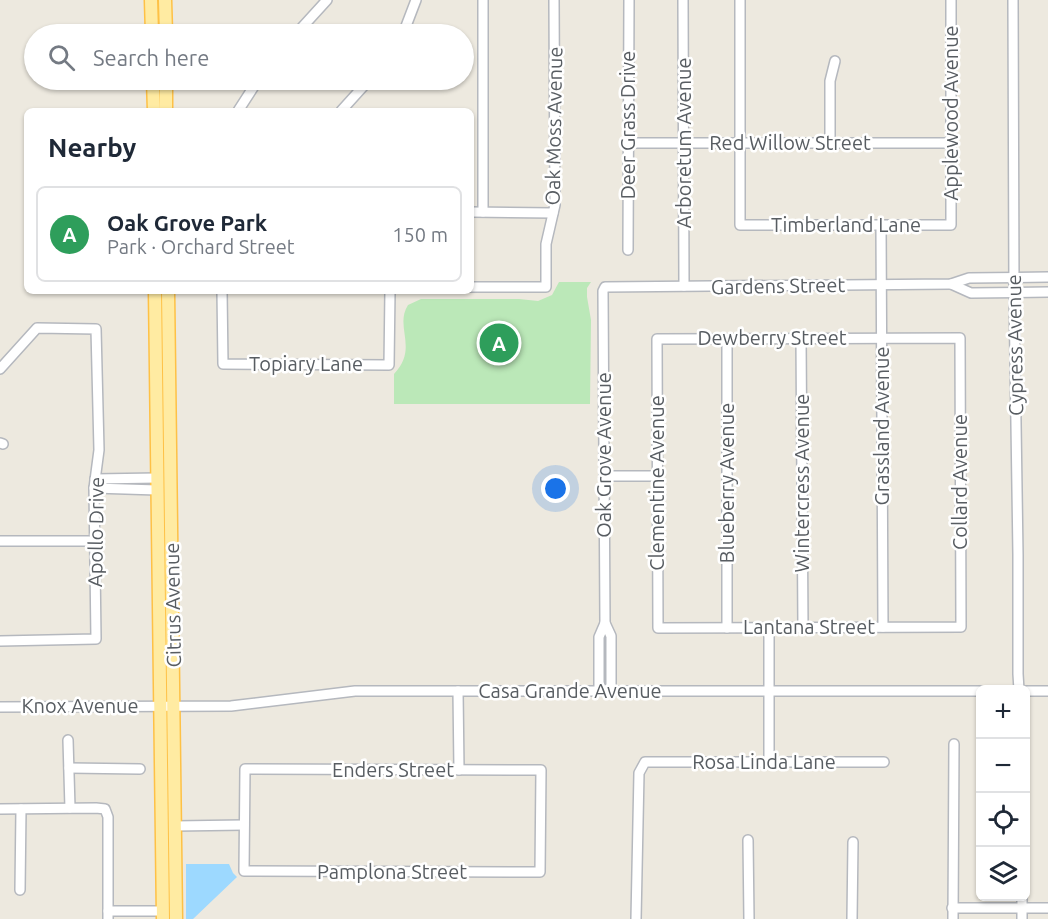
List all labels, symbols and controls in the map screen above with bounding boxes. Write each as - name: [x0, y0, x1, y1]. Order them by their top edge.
- search box: [24, 24, 474, 90]
- street label: Applewood Avenue: [939, 25, 962, 201]
- icon: search: [45, 41, 78, 74]
- text: Search here: [93, 45, 209, 70]
- street label: Oak Moss Avenue: [541, 46, 566, 206]
- street label: Deer Grass Drive: [616, 51, 639, 199]
- street label: Arboretum Avenue: [672, 57, 695, 229]
- street label: Red Willow Street: [709, 131, 871, 154]
- text: Nearby: [48, 133, 136, 162]
- text: Oak Grove Park: [107, 210, 267, 235]
- street label: Timberland Lane: [771, 213, 921, 236]
- text: A: [62, 223, 77, 246]
- text: 150 m: [392, 223, 448, 246]
- text: Park · Orchard Street: [107, 235, 295, 258]
- street label: Gardens Street: [711, 273, 845, 298]
- street label: Cypress Avenue: [1002, 274, 1027, 416]
- pin: A: [480, 320, 518, 366]
- street label: Dewberry Street: [697, 326, 847, 349]
- street label: Grassland Avenue: [870, 346, 893, 506]
- street label: Topiary Lane: [249, 352, 363, 375]
- street label: Oak Grove Avenue: [592, 372, 615, 538]
- street label: Wintercress Avenue: [790, 394, 813, 572]
- street label: Clementine Avenue: [645, 395, 668, 571]
- street label: Blueberry Avenue: [715, 403, 738, 563]
- street label: Collard Avenue: [948, 414, 971, 550]
- your location: [541, 474, 570, 503]
- street label: Apollo Drive: [83, 477, 108, 587]
- street label: Citrus Avenue: [160, 543, 185, 668]
- street label: Lantana Street: [743, 615, 875, 638]
- street label: Casa Grande Avenue: [478, 679, 662, 702]
- map controls: [976, 685, 1030, 901]
- button: +: [976, 685, 1030, 739]
- street label: Knox Avenue: [21, 694, 139, 717]
- button: −: [976, 739, 1030, 793]
- street label: Rosa Linda Lane: [692, 750, 836, 773]
- street label: Enders Street: [332, 758, 454, 781]
- button: locate: [976, 793, 1030, 847]
- button: layers: [976, 847, 1030, 901]
- street label: Pamplona Street: [317, 860, 467, 883]

